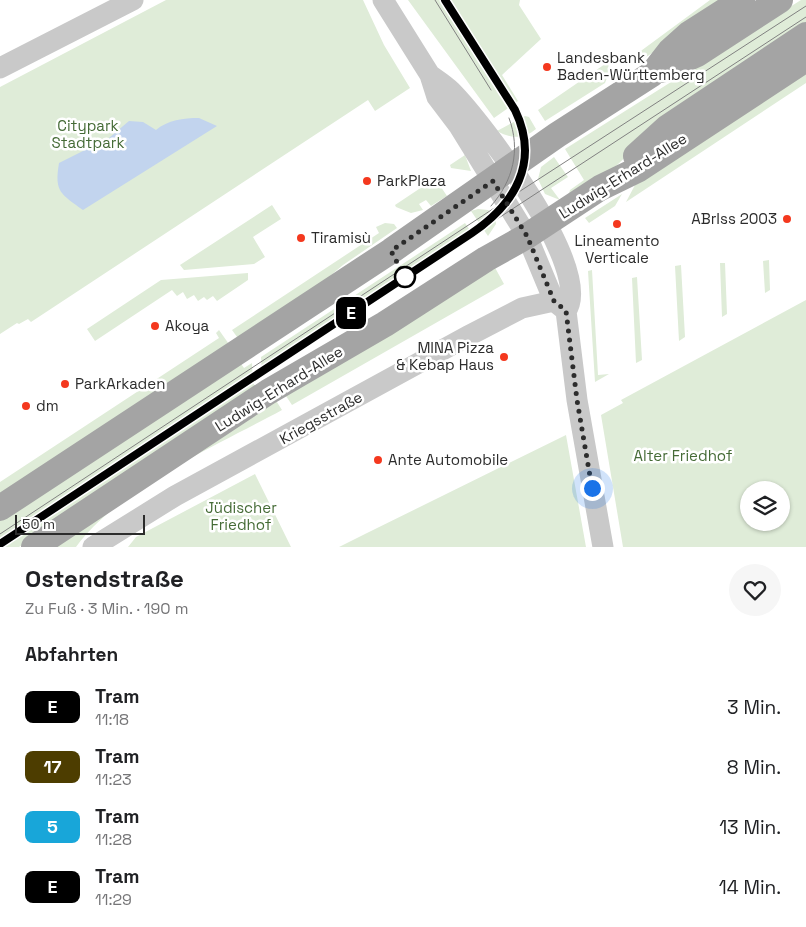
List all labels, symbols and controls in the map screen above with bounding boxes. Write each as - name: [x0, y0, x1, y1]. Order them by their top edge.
- place label: Landesbank Baden-Württemberg: [557, 48, 705, 84]
- marker: Landesbank Baden-Württemberg: [541, 61, 553, 73]
- park label: Citypark Stadtpark: [51, 116, 125, 152]
- street label: Ludwig-Erhard-Allee: [555, 128, 690, 223]
- place label: ParkPlaza: [377, 171, 446, 190]
- marker: ParkPlaza: [361, 175, 373, 187]
- place label: ABrIss 2003: [691, 209, 777, 228]
- marker: ABrIss 2003: [781, 213, 793, 225]
- marker: Lineamento Verticale: [611, 218, 623, 230]
- place label: Tiramisù: [311, 228, 371, 247]
- place label: Lineamento Verticale: [574, 231, 660, 267]
- marker: Tiramisù: [295, 232, 307, 244]
- unlabelled marker: [394, 266, 416, 288]
- line badge: E: [335, 297, 367, 329]
- text: E: [346, 301, 356, 324]
- place label: Akoya: [165, 316, 210, 335]
- marker: Akoya: [149, 320, 161, 332]
- place label: MINA Pizza & Kebap Haus: [396, 338, 494, 374]
- street label: Ludwig-Erhard-Allee: [211, 341, 346, 436]
- marker: MINA Pizza & Kebap Haus: [498, 351, 510, 363]
- place label: ParkArkaden: [75, 374, 165, 393]
- marker: ParkArkaden: [59, 378, 71, 390]
- street label: Kriegsstraße: [276, 387, 366, 448]
- place label: dm: [36, 396, 59, 415]
- marker: dm: [20, 400, 32, 412]
- park label: Alter Friedhof: [634, 446, 733, 465]
- place label: Ante Automobile: [388, 450, 508, 469]
- marker: Ante Automobile: [372, 454, 384, 466]
- your location: [580, 476, 605, 501]
- map controls: [740, 481, 790, 531]
- button: layers: [740, 481, 790, 531]
- park label: Jüdischer Friedhof: [205, 498, 277, 534]
- scale bar: [15, 512, 145, 535]
- text: 50 m: [22, 515, 55, 533]
- text: Ostendstraße: [25, 563, 184, 594]
- button: heart: [729, 564, 781, 616]
- text: Zu Fuß · 3 Min. · 190 m: [25, 598, 188, 619]
- text: Abfahrten: [25, 642, 118, 667]
- text: Tram: [95, 684, 139, 709]
- text: E: [48, 695, 57, 718]
- text: 3 Min.: [727, 695, 781, 720]
- text: 11:18: [95, 709, 129, 730]
- text: Tram: [95, 744, 139, 769]
- text: 17: [43, 755, 62, 778]
- text: 8 Min.: [727, 755, 781, 780]
- text: 11:23: [95, 769, 132, 790]
- text: Tram: [95, 804, 139, 829]
- text: 5: [47, 815, 58, 838]
- text: 13 Min.: [719, 815, 781, 840]
- text: 11:28: [95, 829, 132, 850]
- text: Tram: [95, 864, 139, 889]
- text: E: [48, 875, 57, 898]
- text: 14 Min.: [719, 875, 781, 900]
- text: 11:29: [95, 889, 132, 910]

